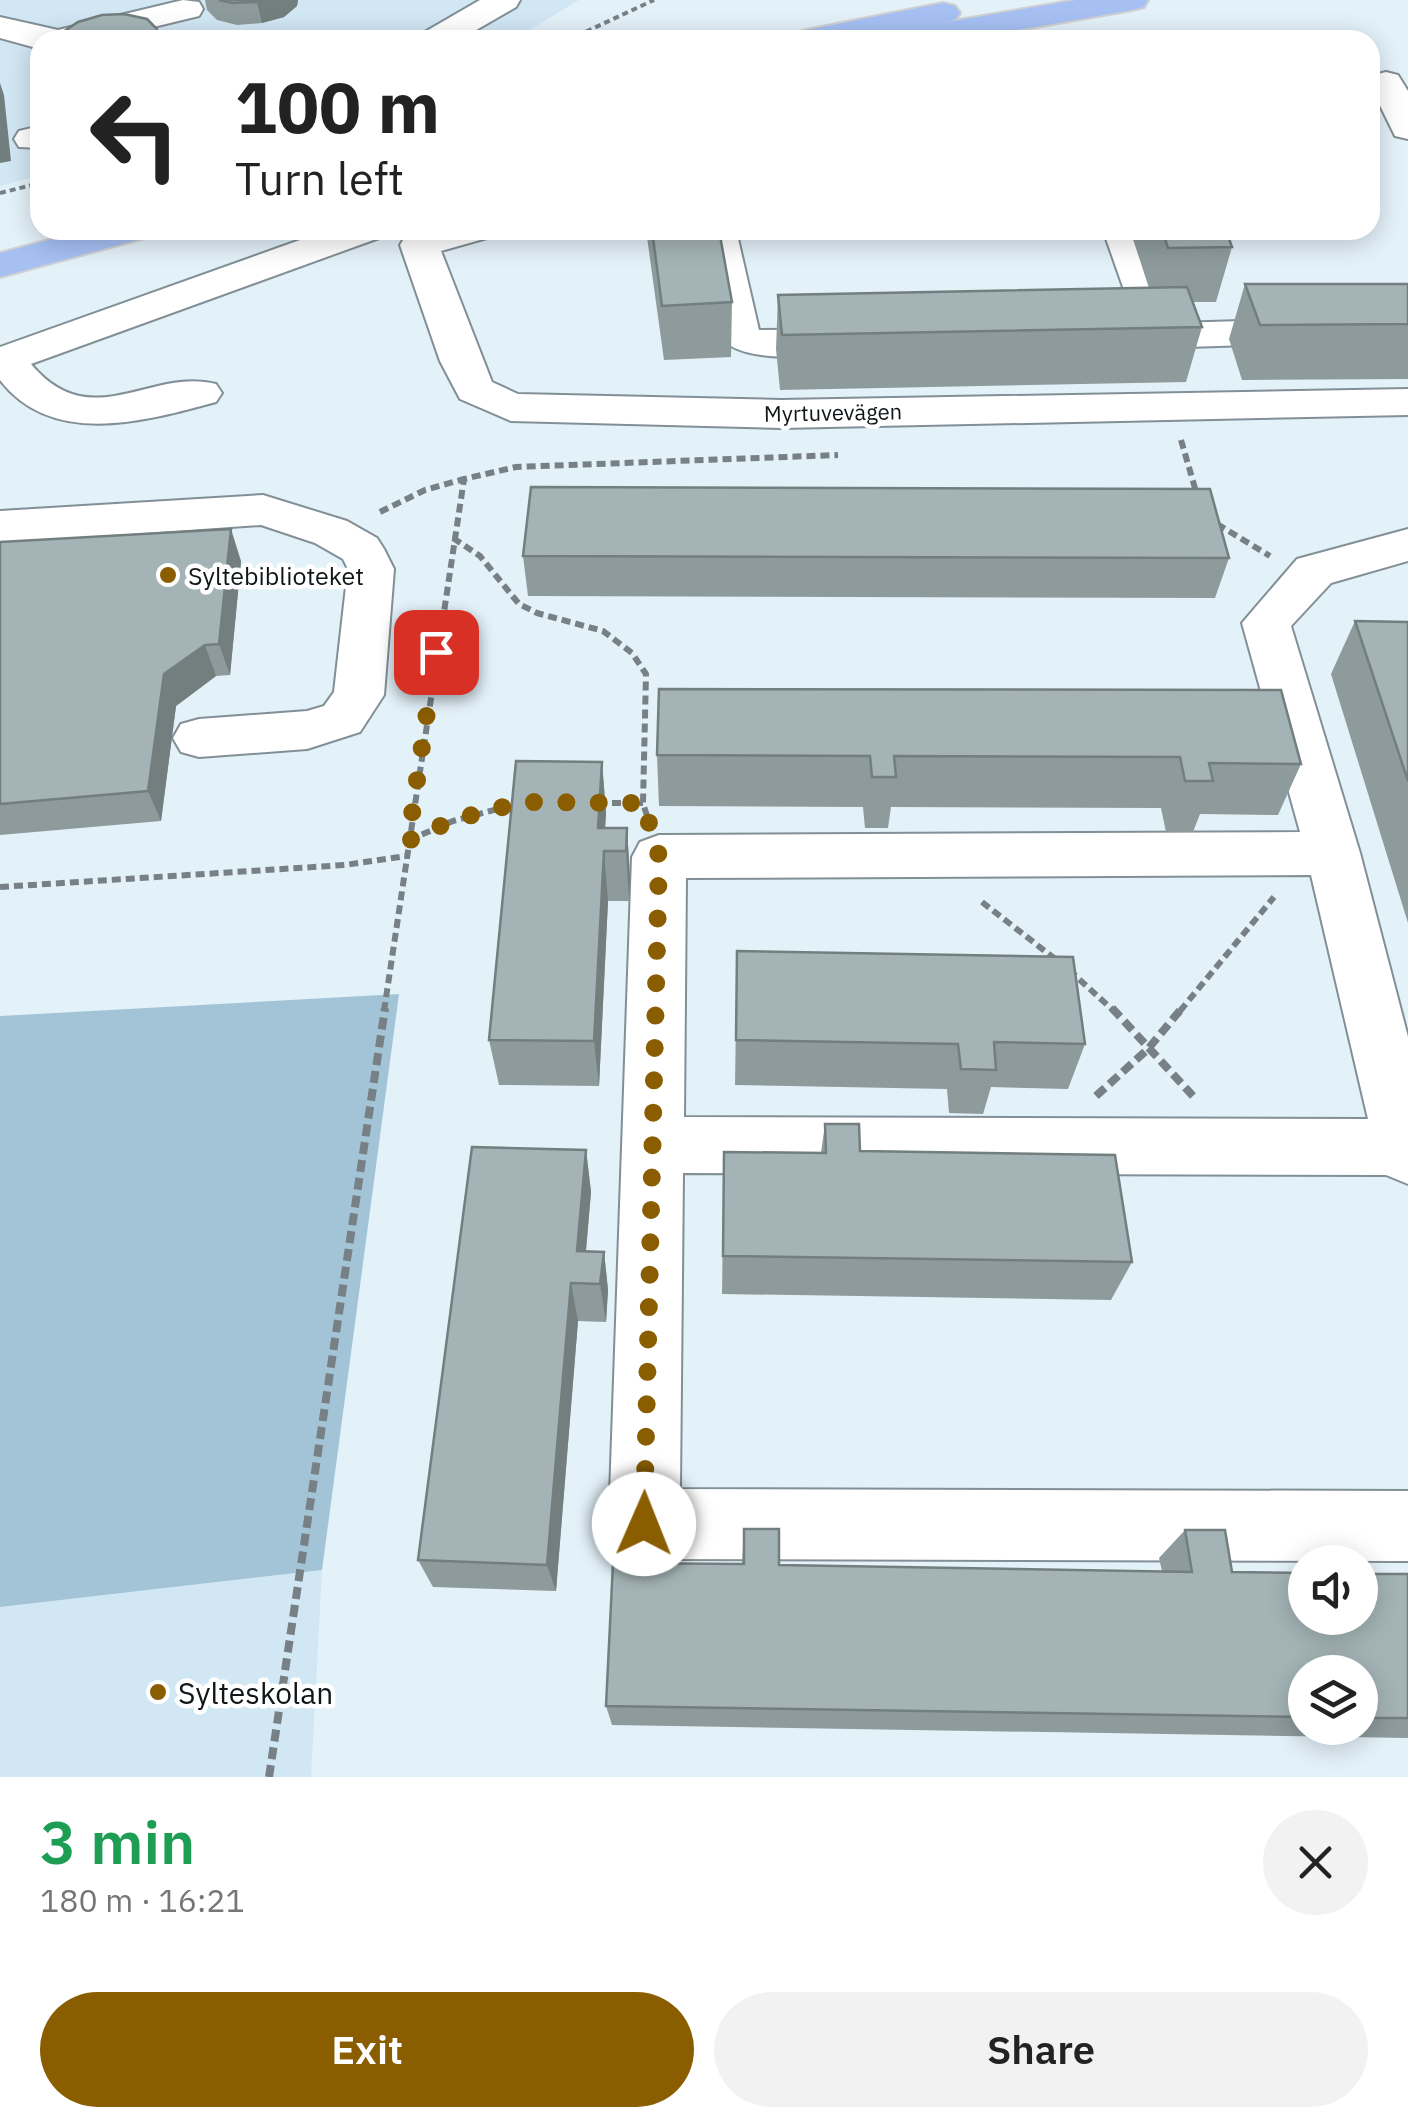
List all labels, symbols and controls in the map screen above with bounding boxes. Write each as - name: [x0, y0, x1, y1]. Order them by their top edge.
- text: 100 m: [235, 61, 440, 152]
- icon: left: [70, 70, 200, 200]
- text: Turn left: [235, 149, 404, 207]
- street label: Myrtuvevägen: [764, 396, 902, 428]
- place label: Syltebiblioteket: [188, 559, 364, 592]
- marker: Syltebiblioteket: [157, 564, 179, 586]
- pin: [394, 610, 479, 695]
- icon: arrive: [409, 625, 464, 680]
- position arrow: [592, 1472, 696, 1576]
- map controls: [1288, 1545, 1378, 1745]
- button: sound: [1288, 1545, 1378, 1635]
- button: layers: [1288, 1655, 1378, 1745]
- place label: Sylteskolan: [178, 1673, 333, 1712]
- marker: Sylteskolan: [147, 1681, 169, 1703]
- text: 3 min: [40, 1802, 195, 1881]
- button: close: [1263, 1810, 1368, 1915]
- text: 180 m · 16:21: [40, 1879, 245, 1921]
- button: Exit: [40, 1992, 694, 2107]
- button: Share: [714, 1992, 1368, 2107]

